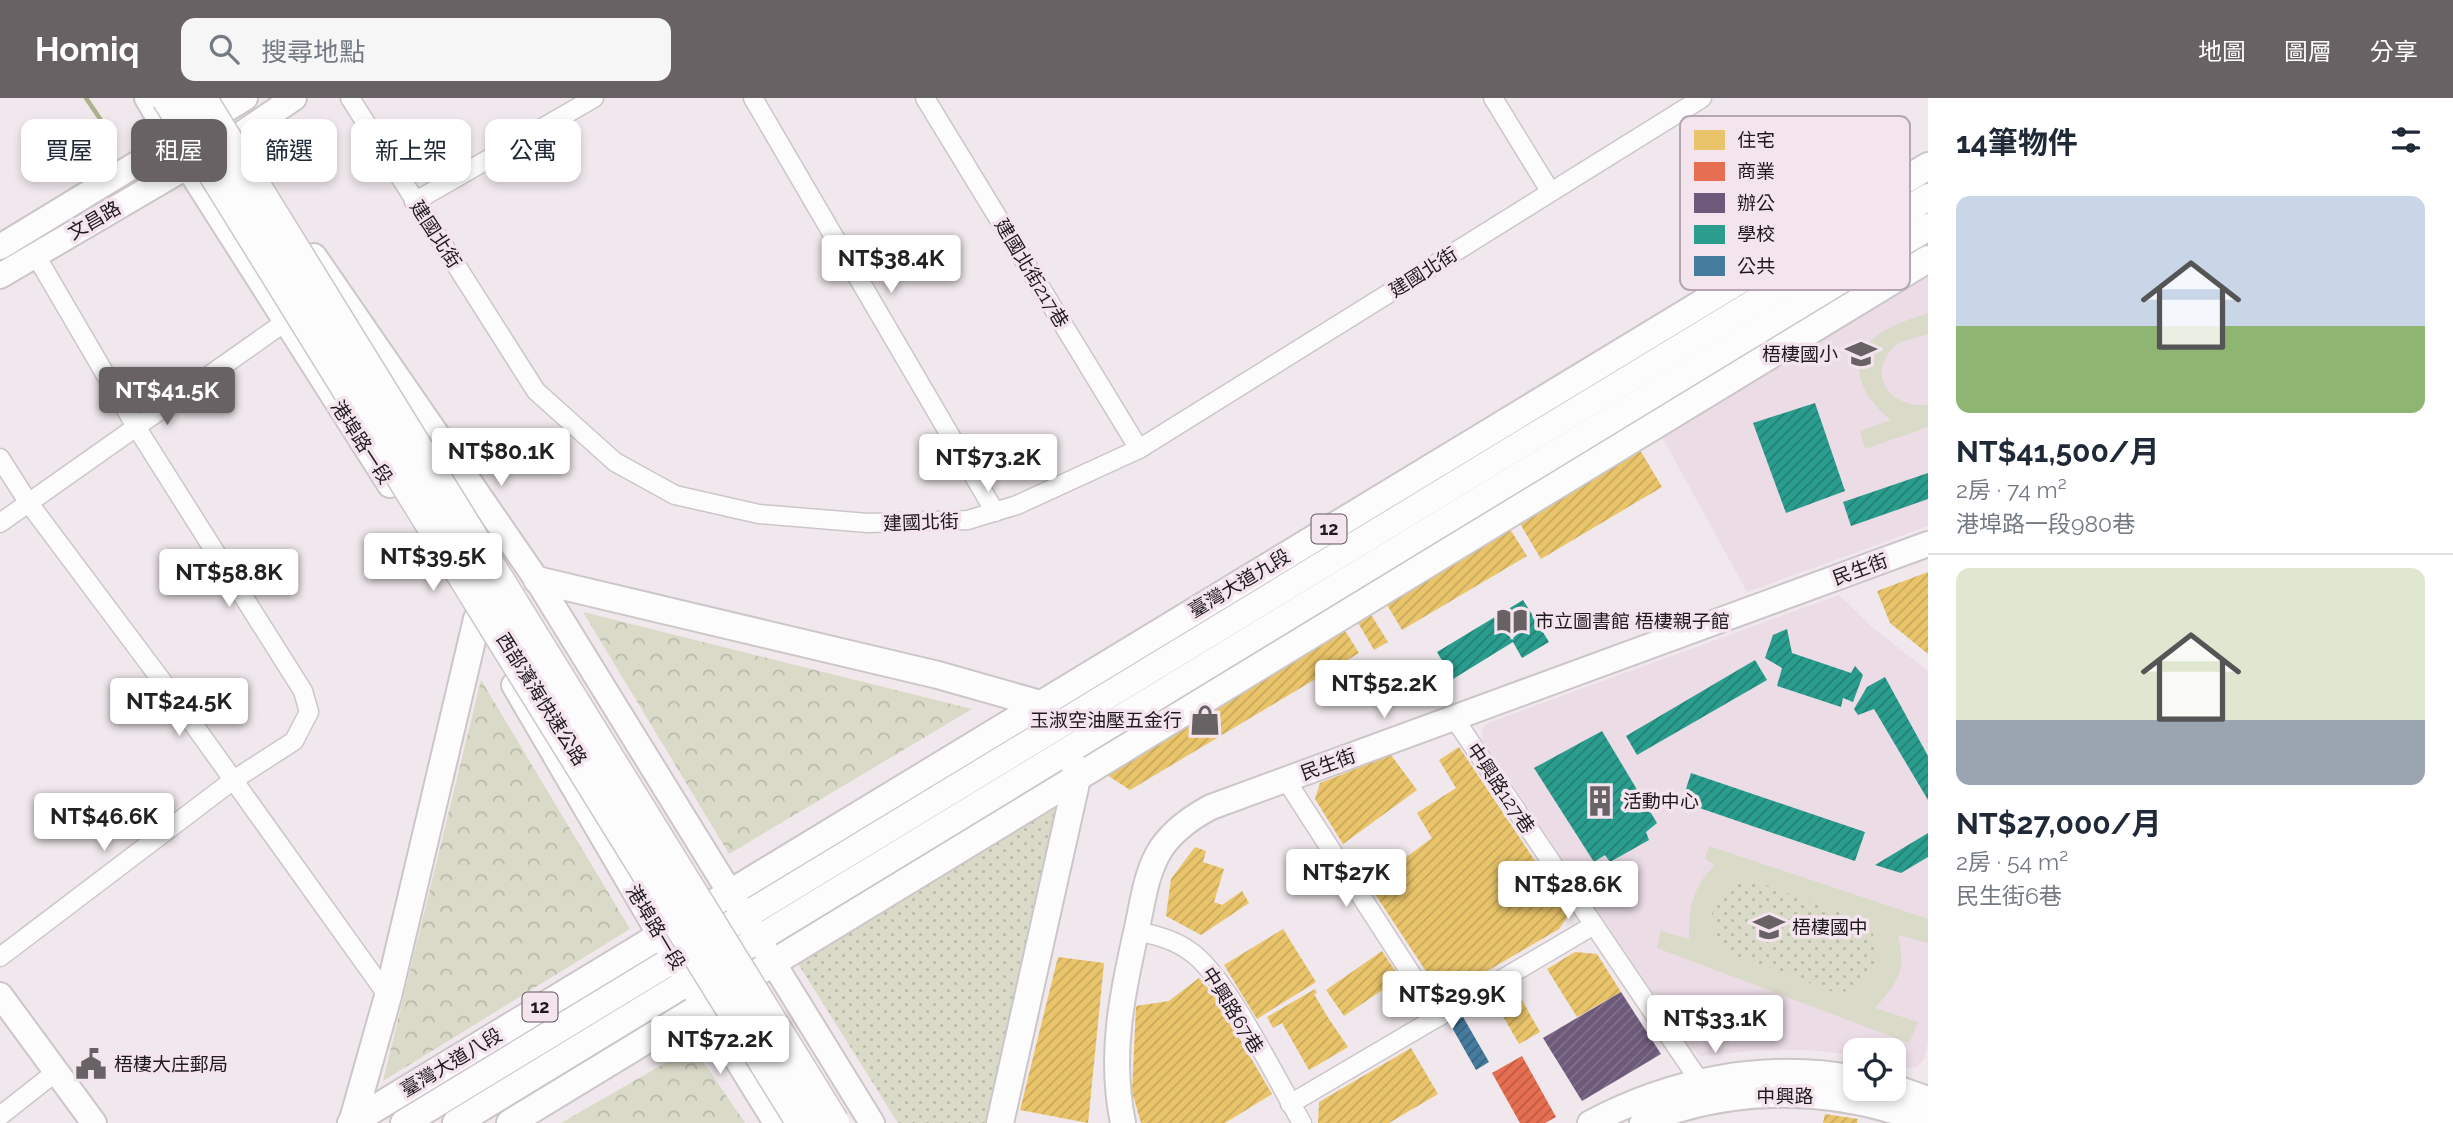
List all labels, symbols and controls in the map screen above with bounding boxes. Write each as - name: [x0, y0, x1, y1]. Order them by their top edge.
- search box: [181, 18, 671, 81]
- text: Homiq: [35, 30, 139, 69]
- icon: search: [205, 30, 243, 68]
- text: 搜尋地點: [261, 37, 365, 67]
- text: 地圖: [2198, 37, 2246, 66]
- text: 圖層: [2284, 37, 2332, 66]
- text: 分享: [2370, 37, 2418, 66]
- legend: [1680, 116, 1910, 290]
- chip: 買屋: [21, 119, 117, 182]
- chip: 租屋: [131, 119, 227, 182]
- chip: 篩選: [241, 119, 337, 182]
- chip: 新上架: [351, 119, 471, 182]
- chip: 公寓: [485, 119, 581, 182]
- icon: filters: [2387, 121, 2425, 159]
- text: 14筆物件: [1956, 125, 2078, 160]
- text: 住宅: [1737, 129, 1775, 151]
- text: 商業: [1737, 160, 1775, 182]
- text: 辦公: [1737, 192, 1775, 214]
- street label: 文昌路: [64, 196, 124, 244]
- street label: 建國北街: [406, 196, 466, 272]
- street label: 建國北街217巷: [991, 215, 1073, 331]
- text: 學校: [1737, 223, 1775, 245]
- pin: NT$38.4K: [819, 236, 963, 295]
- icon: home: [2128, 242, 2254, 368]
- street label: 建國北街: [1385, 243, 1461, 301]
- text: NT$38.4K: [838, 244, 944, 271]
- text: 公共: [1737, 255, 1775, 277]
- school or university icon: 梧棲國小: [1844, 337, 1878, 371]
- place label: 梧棲國小: [1762, 343, 1838, 365]
- pin: NT$41.5K: [95, 368, 239, 427]
- text: NT$41.5K: [115, 376, 219, 403]
- street label: 港埠路一段: [327, 396, 397, 488]
- pin: NT$80.1K: [429, 428, 573, 488]
- pin: NT$73.2K: [916, 434, 1060, 494]
- text: NT$41,500/月: [1956, 434, 2159, 469]
- text: NT$80.1K: [448, 437, 554, 464]
- text: NT$73.2K: [935, 443, 1041, 470]
- text: 2房 · 74 m²: [1956, 476, 2067, 503]
- street label: 建國北街: [883, 510, 959, 534]
- text: 港埠路一段980巷: [1956, 510, 2135, 537]
- road number: 12: [1312, 514, 1346, 544]
- pin: NT$39.5K: [361, 533, 505, 593]
- text: NT$39.5K: [380, 542, 486, 569]
- street label: 臺灣大道九段: [1184, 544, 1294, 622]
- street label: 民生街: [1829, 549, 1891, 589]
- pin: NT$58.8K: [157, 550, 301, 609]
- text: NT$58.8K: [175, 558, 283, 585]
- library icon: 市立圖書館 梧棲親子館: [1495, 604, 1529, 638]
- place label: 市立圖書館 梧棲親子館: [1535, 610, 1730, 632]
- icon: home: [2128, 614, 2254, 740]
- street label: 西部濱海快速公路: [492, 629, 592, 769]
- pin: NT$52.2K: [1312, 660, 1456, 720]
- text: NT$52.2K: [1331, 669, 1437, 696]
- pin: NT$24.5K: [107, 678, 251, 738]
- text: NT$24.5K: [126, 687, 232, 714]
- shop icon: 玉淑空油壓五金行: [1188, 703, 1222, 737]
- place label: 玉淑空油壓五金行: [1030, 709, 1182, 731]
- street label: 中興路127巷: [1463, 739, 1539, 837]
- street label: 民生街: [1297, 744, 1359, 784]
- building icon: 活動中心: [1583, 784, 1617, 818]
- place label: 活動中心: [1623, 790, 1699, 812]
- pin: NT$46.6K: [32, 794, 176, 853]
- text: NT$46.6K: [50, 802, 158, 829]
- text: NT$27,000/月: [1956, 806, 2161, 841]
- text: 2房 · 54 m²: [1956, 848, 2068, 875]
- pin: NT$27K: [1289, 850, 1403, 909]
- text: NT$27K: [1302, 858, 1390, 885]
- pin: NT$28.6K: [1496, 862, 1640, 921]
- text: NT$28.6K: [1514, 870, 1622, 897]
- street label: 港埠路一段: [622, 881, 690, 973]
- text: 民生街6巷: [1956, 882, 2062, 909]
- school or university icon: 梧棲國中: [1752, 910, 1786, 944]
- place label: 梧棲國中: [1792, 916, 1868, 938]
- street label: 中興路67巷: [1198, 963, 1268, 1057]
- pin: NT$29.9K: [1380, 972, 1524, 1031]
- text: NT$29.9K: [1399, 980, 1506, 1007]
- road number: 12: [522, 992, 558, 1022]
- pin: NT$33.1K: [1643, 996, 1787, 1055]
- text: NT$33.1K: [1663, 1004, 1767, 1031]
- pin: NT$72.2K: [648, 1016, 792, 1076]
- street label: 臺灣大道八段: [396, 1023, 506, 1101]
- text: NT$72.2K: [667, 1025, 773, 1052]
- map controls: [1843, 1038, 1906, 1101]
- button: locate: [1843, 1038, 1906, 1101]
- public building icon: 梧棲大庄郵局: [74, 1047, 108, 1081]
- place label: 梧棲大庄郵局: [114, 1053, 228, 1075]
- street label: 中興路: [1756, 1085, 1814, 1107]

